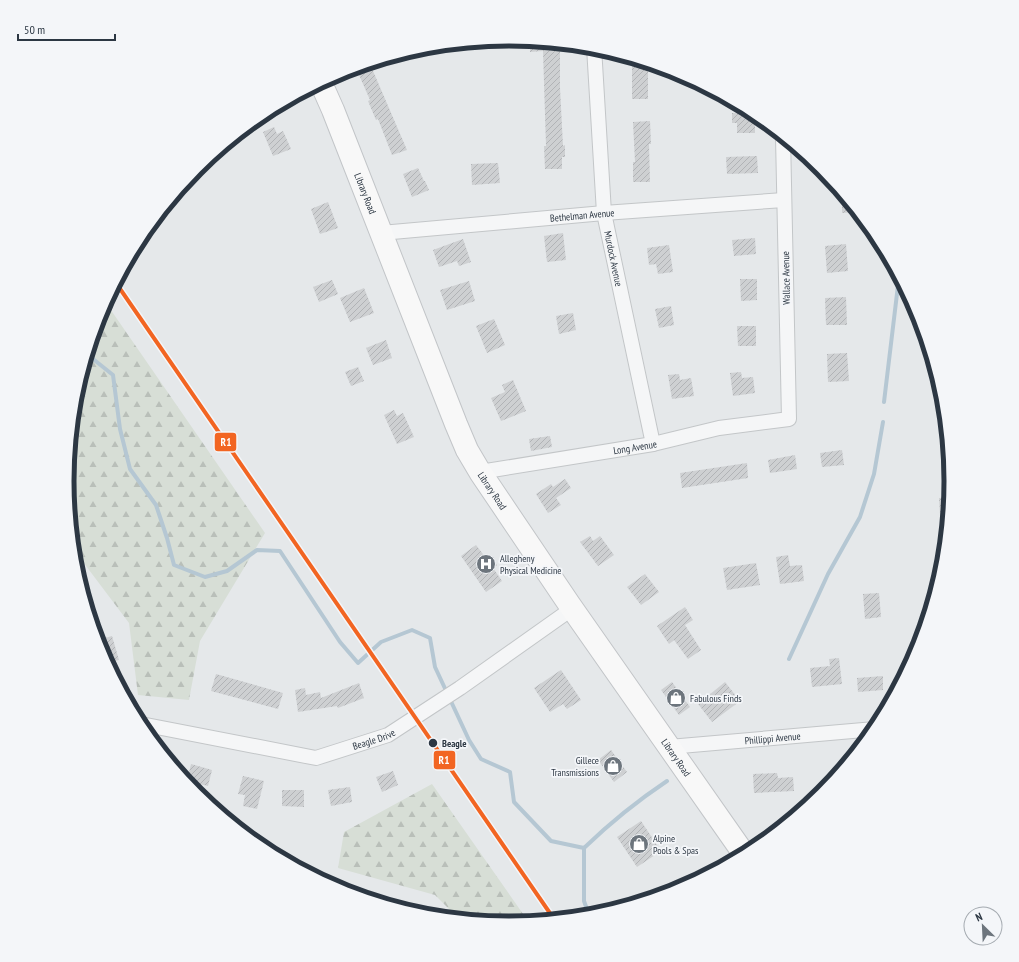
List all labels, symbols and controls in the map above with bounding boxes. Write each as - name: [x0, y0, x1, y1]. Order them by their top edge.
- scale bar: [18, 16, 115, 42]
- text: 50 m: [24, 22, 45, 37]
- street label: Library Road: [352, 171, 379, 216]
- street label: Bethelman Avenue: [549, 206, 615, 224]
- street label: Murdock Avenue: [601, 230, 626, 288]
- street label: Wallace Avenue: [779, 251, 793, 305]
- line badge: R1: [214, 432, 237, 452]
- text: R1: [221, 435, 231, 449]
- street label: Long Avenue: [612, 437, 658, 457]
- street label: Library Road: [475, 469, 510, 512]
- place label: Allegheny Physical Medicine: [500, 552, 561, 577]
- hospital icon: Allegheny Physical Medicine: [475, 553, 497, 575]
- shop icon: Fabulous Finds: [665, 687, 687, 709]
- place label: Fabulous Finds: [690, 692, 742, 705]
- street label: Beagle Drive: [351, 726, 398, 752]
- street label: Phillippi Avenue: [744, 729, 801, 747]
- street label: Library Road: [659, 736, 694, 779]
- marker: Beagle: [427, 737, 439, 749]
- place label: Beagle: [442, 737, 466, 750]
- line badge: R1: [433, 750, 456, 770]
- text: R1: [439, 753, 449, 767]
- place label: Gillece Transmissions: [551, 754, 600, 779]
- shop icon: Gillece Transmissions: [602, 755, 624, 777]
- place label: Alpine Pools & Spas: [653, 832, 699, 857]
- shop icon: Alpine Pools & Spas: [628, 833, 650, 855]
- north arrow: [963, 906, 1003, 946]
- text: N: [973, 909, 985, 924]

